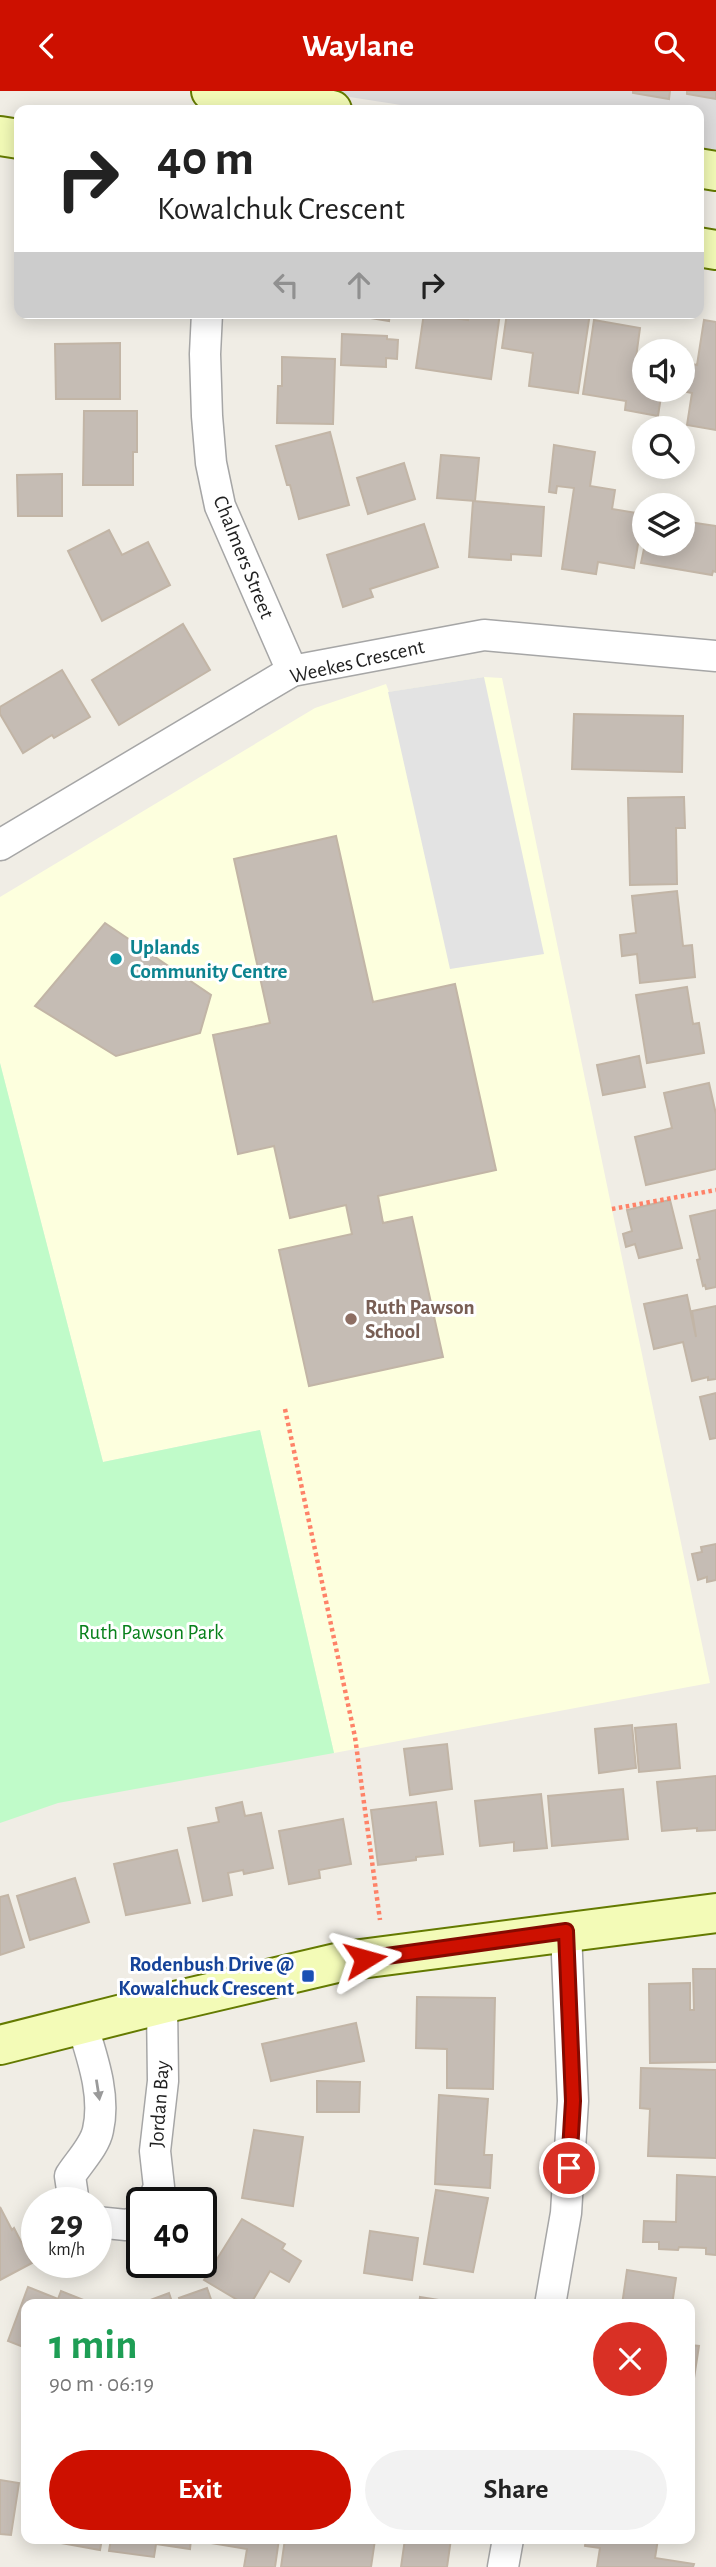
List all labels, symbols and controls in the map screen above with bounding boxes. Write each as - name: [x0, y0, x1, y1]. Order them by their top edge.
- icon: back: [28, 27, 66, 65]
- icon: search: [650, 27, 688, 65]
- text: Waylane: [302, 30, 414, 62]
- icon: right: [42, 133, 133, 224]
- text: 40 m: [157, 135, 254, 184]
- text: Kowalchuk Crescent: [157, 193, 405, 225]
- icon: left: [267, 266, 305, 304]
- icon: ahead: [340, 266, 378, 304]
- icon: right: [413, 266, 451, 304]
- map controls: [632, 339, 695, 556]
- button: sound: [632, 339, 695, 402]
- button: search: [632, 416, 695, 479]
- street label: Chalmers Street: [209, 493, 278, 622]
- button: layers: [632, 493, 695, 556]
- street label: Weekes Crescent: [288, 636, 427, 687]
- place label: Uplands Community Centre: [130, 937, 288, 982]
- marker: Uplands Community Centre: [108, 951, 124, 967]
- place label: Ruth Pawson School: [365, 1297, 475, 1342]
- marker: Ruth Pawson School: [343, 1311, 359, 1327]
- park label: Ruth Pawson Park: [78, 1622, 224, 1643]
- position arrow: [328, 1922, 402, 1996]
- place label: Rodenbush Drive @ Kowalchuck Crescent: [118, 1954, 294, 1999]
- marker: Rodenbush Drive @ Kowalchuck Crescent: [300, 1968, 316, 1984]
- street label: Jordan Bay: [146, 2060, 173, 2148]
- one-way arrow: [93, 2079, 104, 2101]
- pin: [539, 2138, 599, 2198]
- icon: arrive: [550, 2149, 588, 2187]
- speed limit sign: 40: [126, 2187, 217, 2278]
- text: 29: [50, 2206, 83, 2241]
- text: km/h: [48, 2241, 85, 2259]
- button: close: [593, 2322, 667, 2396]
- text: 1 min: [49, 2324, 138, 2366]
- text: 90 m · 06:19: [49, 2373, 154, 2396]
- button: Exit: [49, 2450, 351, 2530]
- button: Share: [365, 2450, 667, 2530]

